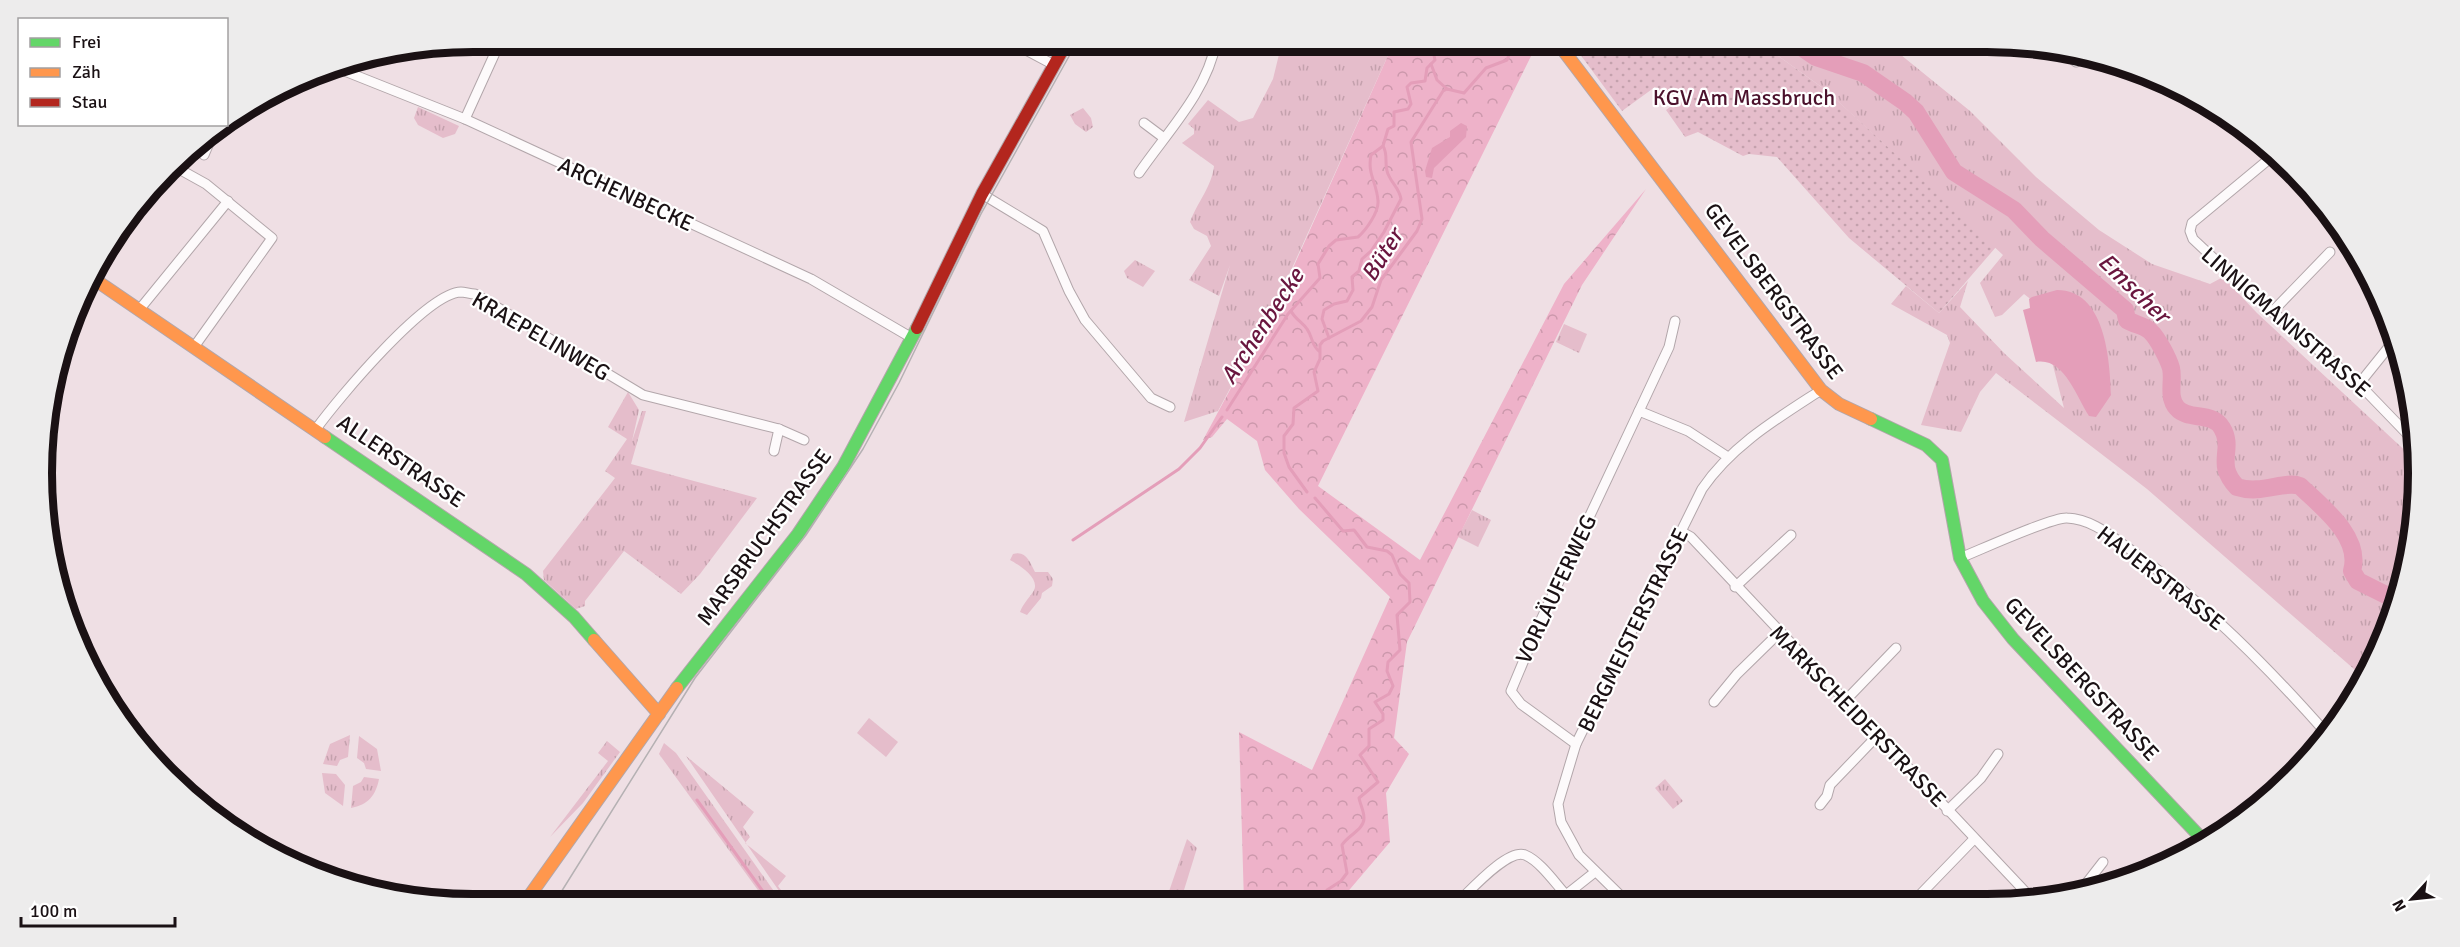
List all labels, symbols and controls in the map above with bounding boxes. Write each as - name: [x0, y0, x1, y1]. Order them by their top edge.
- legend: [18, 18, 228, 126]
- text: Frei: [72, 31, 101, 53]
- text: Zäh: [72, 61, 101, 83]
- park label: KGV Am Massbruch: [1653, 84, 1835, 111]
- text: Stau: [72, 91, 107, 113]
- street label: ARCHENBECKE: [554, 151, 698, 237]
- street label: GEVELSBERGSTRASSE: [1699, 197, 1849, 385]
- water label: Büter: [1354, 220, 1411, 287]
- street label: LINNIGMANNSTRASSE: [2196, 241, 2376, 403]
- water label: Emscher: [2092, 246, 2179, 332]
- water label: Archenbecke: [1213, 262, 1311, 390]
- street label: KRAEPELINWEG: [467, 286, 615, 386]
- street label: ALLERSTRASSE: [332, 409, 470, 513]
- street label: MARSBRUCHSTRASSE: [691, 443, 837, 631]
- street label: VORLÄUFERWEG: [1510, 510, 1602, 668]
- street label: HAUERSTRASSE: [2092, 520, 2230, 636]
- street label: BERGMEISTERSTRASSE: [1572, 524, 1694, 736]
- street label: GEVELSBERGSTRASSE: [1999, 592, 2165, 766]
- street label: MARKSCHEIDERSTRASSE: [1764, 619, 1952, 813]
- north arrow: [2382, 869, 2442, 929]
- scale bar: [21, 890, 176, 928]
- text: N: [2388, 896, 2411, 915]
- text: 100 m: [30, 900, 77, 922]

